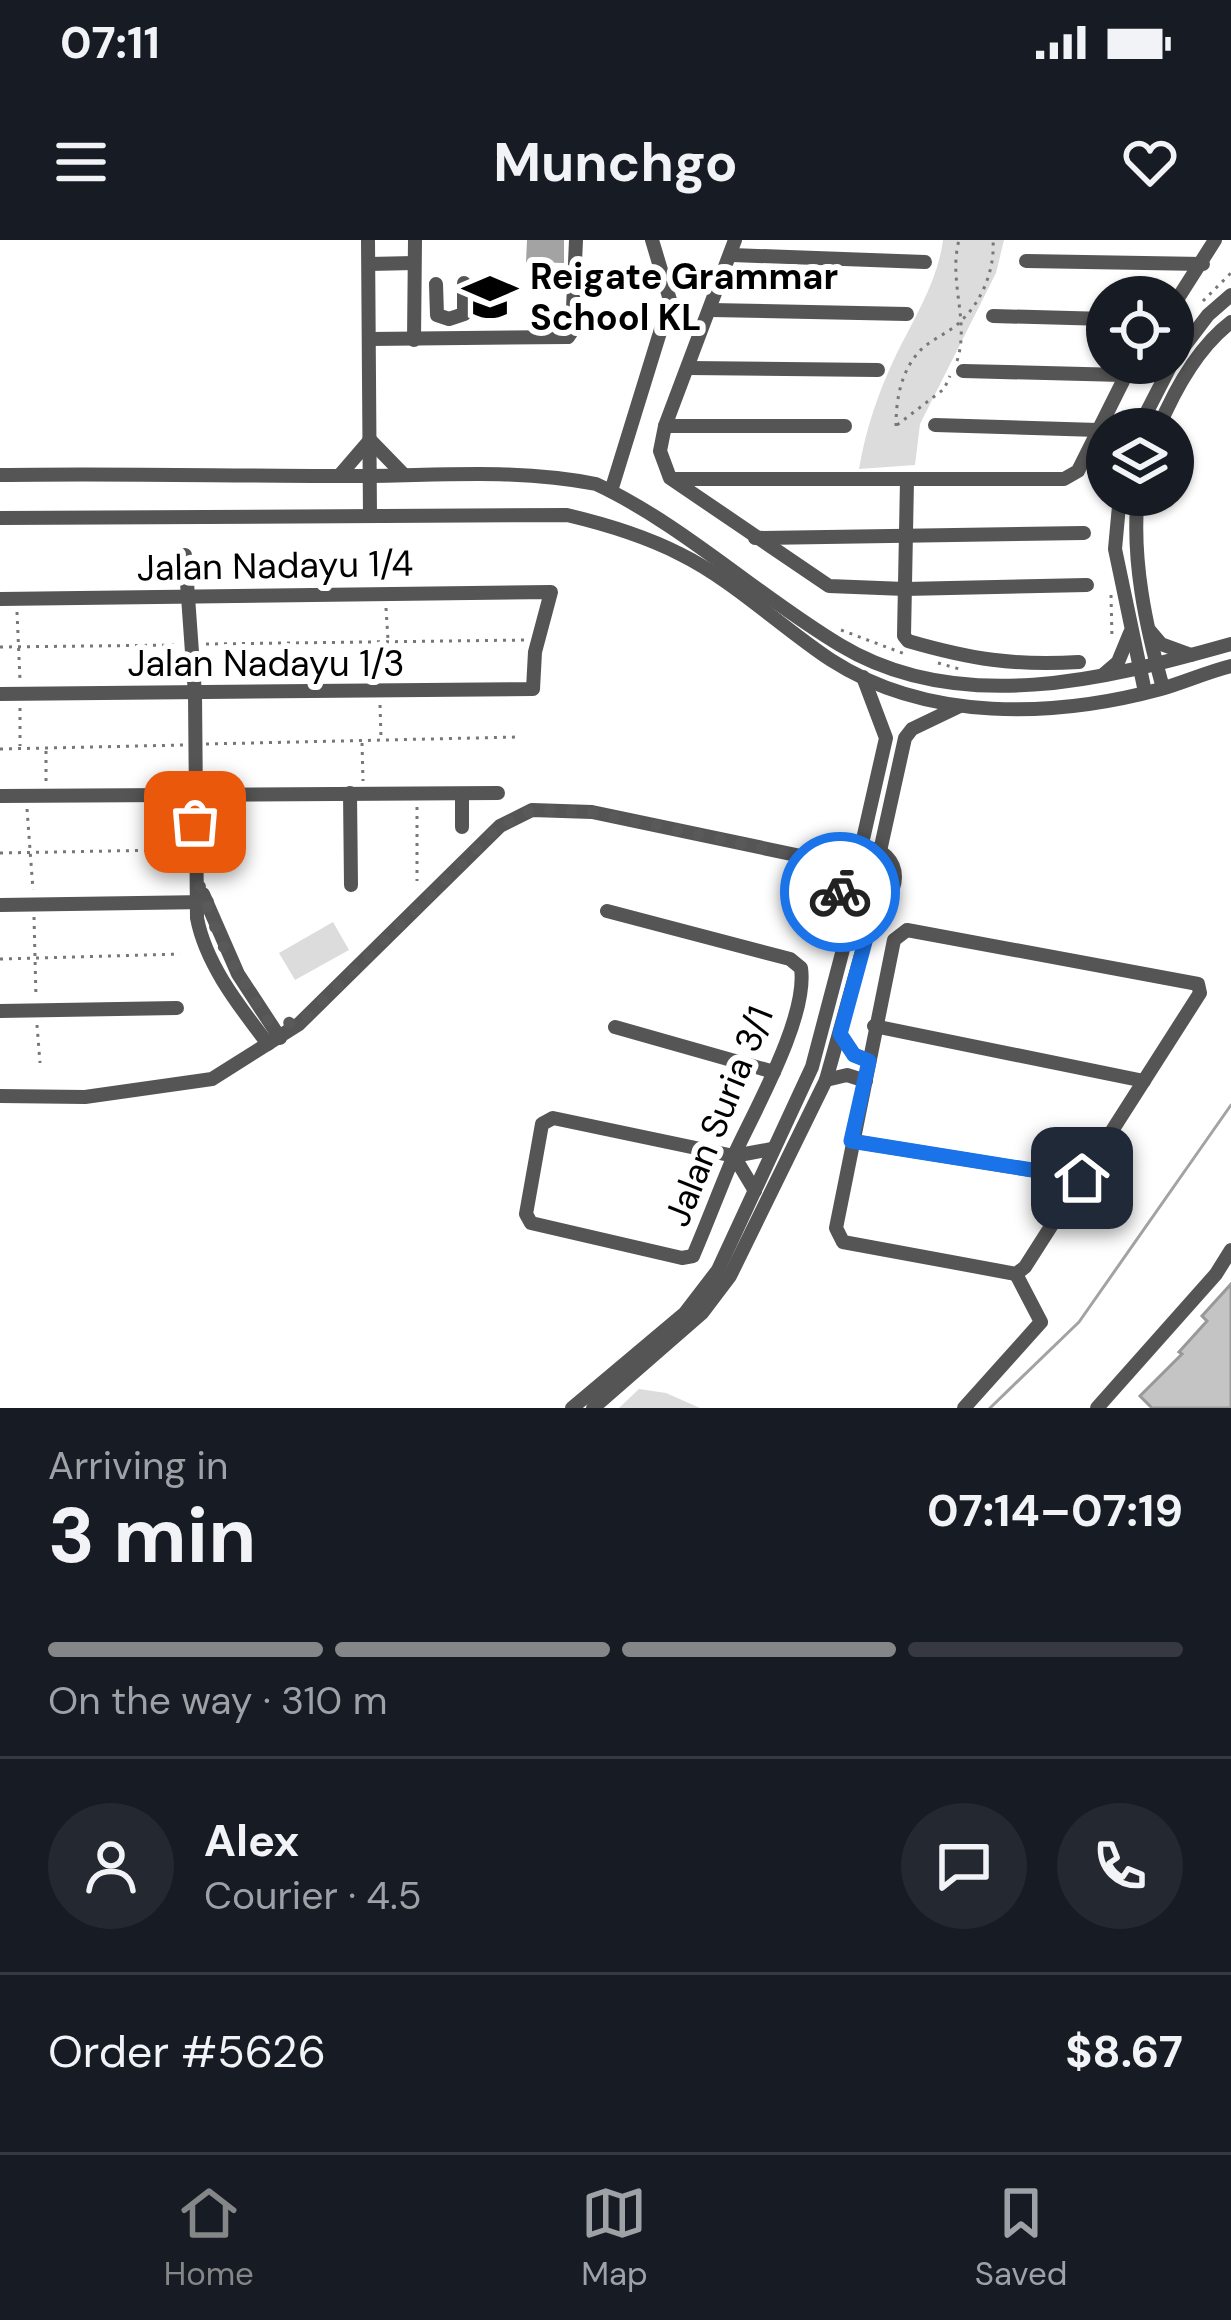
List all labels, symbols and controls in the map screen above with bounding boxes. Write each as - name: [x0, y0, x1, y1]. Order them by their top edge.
- text: 07:11: [60, 13, 160, 72]
- text: Munchgo: [493, 127, 738, 198]
- icon: menu: [48, 129, 114, 195]
- icon: heart: [1117, 129, 1183, 195]
- place label: Reigate Grammar School KL: [530, 253, 838, 341]
- school or university icon: Reigate Grammar School KL: [461, 268, 519, 326]
- map controls: [1086, 276, 1194, 516]
- button: locate: [1086, 276, 1194, 384]
- button: layers: [1086, 408, 1194, 516]
- street label: Jalan Nadayu 1/4: [136, 540, 414, 591]
- street label: Jalan Nadayu 1/3: [128, 640, 404, 687]
- pin: [144, 771, 246, 873]
- icon: bag: [162, 789, 228, 855]
- courier: [780, 832, 900, 952]
- icon: bike: [807, 859, 873, 925]
- street label: Jalan Suria 3/1: [653, 999, 784, 1233]
- pin: [1031, 1127, 1133, 1229]
- icon: home: [1049, 1145, 1115, 1211]
- text: Arriving in: [48, 1440, 228, 1491]
- text: 07:14–07:19: [927, 1481, 1183, 1540]
- text: 3 min: [48, 1485, 256, 1586]
- text: On the way · 310 m: [48, 1675, 387, 1726]
- button: person: [48, 1803, 174, 1929]
- button: chat: [901, 1803, 1027, 1929]
- button: phone: [1057, 1803, 1183, 1929]
- text: Alex: [204, 1811, 299, 1870]
- text: Courier · 4.5: [204, 1870, 421, 1921]
- text: Order #5626: [48, 2022, 326, 2081]
- text: $8.67: [1065, 2022, 1183, 2081]
- tab: Home: [164, 2180, 254, 2295]
- tab: Map: [581, 2180, 648, 2295]
- tab: Saved: [975, 2180, 1067, 2295]

